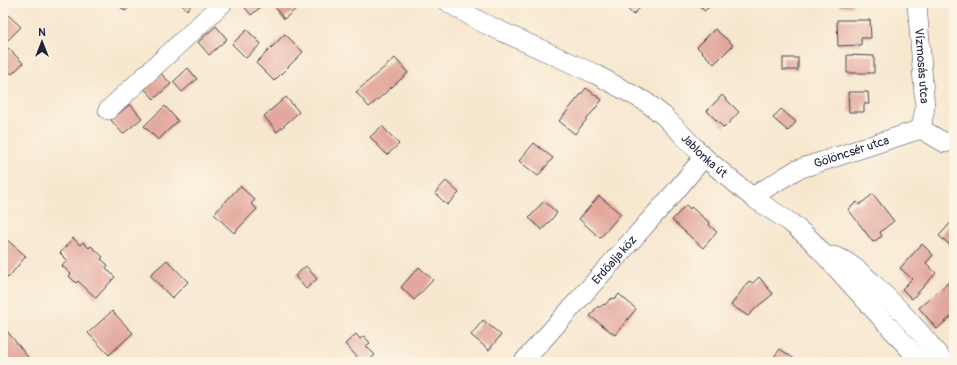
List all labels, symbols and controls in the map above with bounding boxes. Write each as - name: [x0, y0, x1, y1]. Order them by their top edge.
- north arrow: [22, 22, 62, 62]
- text: N: [38, 26, 46, 39]
- street label: Vízmosás utca: [911, 28, 932, 104]
- street label: Jablonka út: [678, 131, 730, 181]
- street label: Gölöncsér utca: [812, 133, 891, 172]
- street label: Erdőalja köz: [589, 233, 640, 288]

